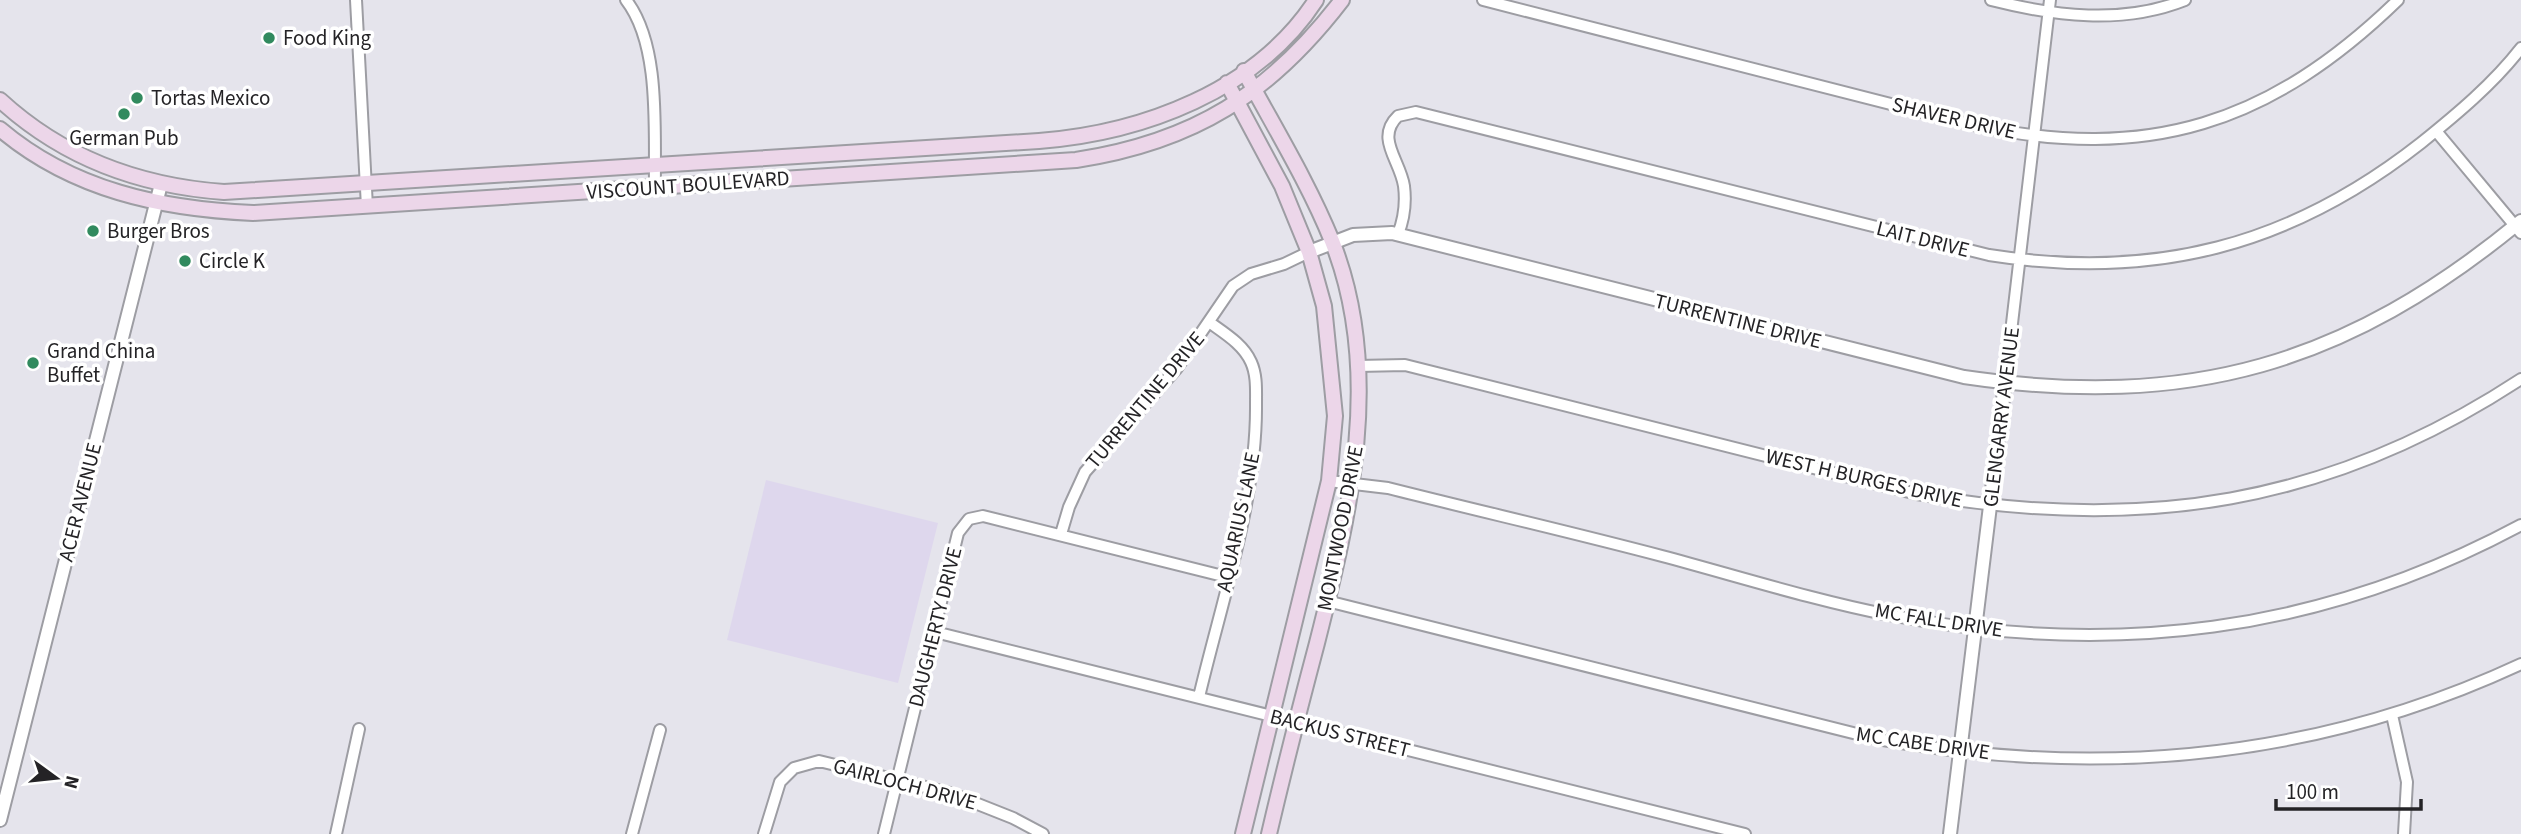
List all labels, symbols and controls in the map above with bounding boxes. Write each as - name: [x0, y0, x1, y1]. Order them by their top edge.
- place label: Food King: [283, 23, 372, 53]
- marker: Food King: [261, 30, 277, 46]
- place label: Tortas Mexico: [151, 83, 270, 113]
- street label: SHAVER DRIVE: [1889, 89, 2019, 147]
- marker: Tortas Mexico: [129, 90, 145, 106]
- marker: German Pub: [116, 106, 132, 122]
- place label: German Pub: [69, 123, 179, 153]
- street label: VISCOUNT BOULEVARD: [586, 163, 790, 207]
- street label: LAIT DRIVE: [1873, 213, 1973, 265]
- place label: Burger Bros: [107, 216, 210, 246]
- marker: Burger Bros: [85, 223, 101, 239]
- place label: Circle K: [199, 246, 266, 276]
- marker: Circle K: [177, 253, 193, 269]
- street label: TURRENTINE DRIVE: [1651, 286, 1825, 356]
- street label: TURRENTINE DRIVE: [1078, 325, 1212, 475]
- street label: GLENGARRY AVENUE: [1975, 325, 2027, 509]
- place label: Grand China Buffet: [47, 336, 155, 390]
- marker: Grand China Buffet: [25, 355, 41, 371]
- street label: ACER AVENUE: [51, 439, 109, 565]
- street label: WEST H BURGES DRIVE: [1763, 441, 1965, 515]
- street label: MONTWOOD DRIVE: [1309, 443, 1371, 613]
- street label: AQUARIUS LANE: [1209, 449, 1267, 595]
- street label: DAUGHERTY DRIVE: [901, 544, 969, 710]
- street label: MC FALL DRIVE: [1873, 595, 2005, 645]
- street label: BACKUS STREET: [1267, 701, 1413, 765]
- street label: MC CABE DRIVE: [1854, 719, 1992, 767]
- north arrow: [21, 743, 91, 813]
- street label: GAIRLOCH DRIVE: [830, 750, 980, 818]
- scale bar: [2276, 768, 2421, 812]
- text: N: [56, 772, 86, 792]
- text: 100 m: [2286, 777, 2339, 807]

